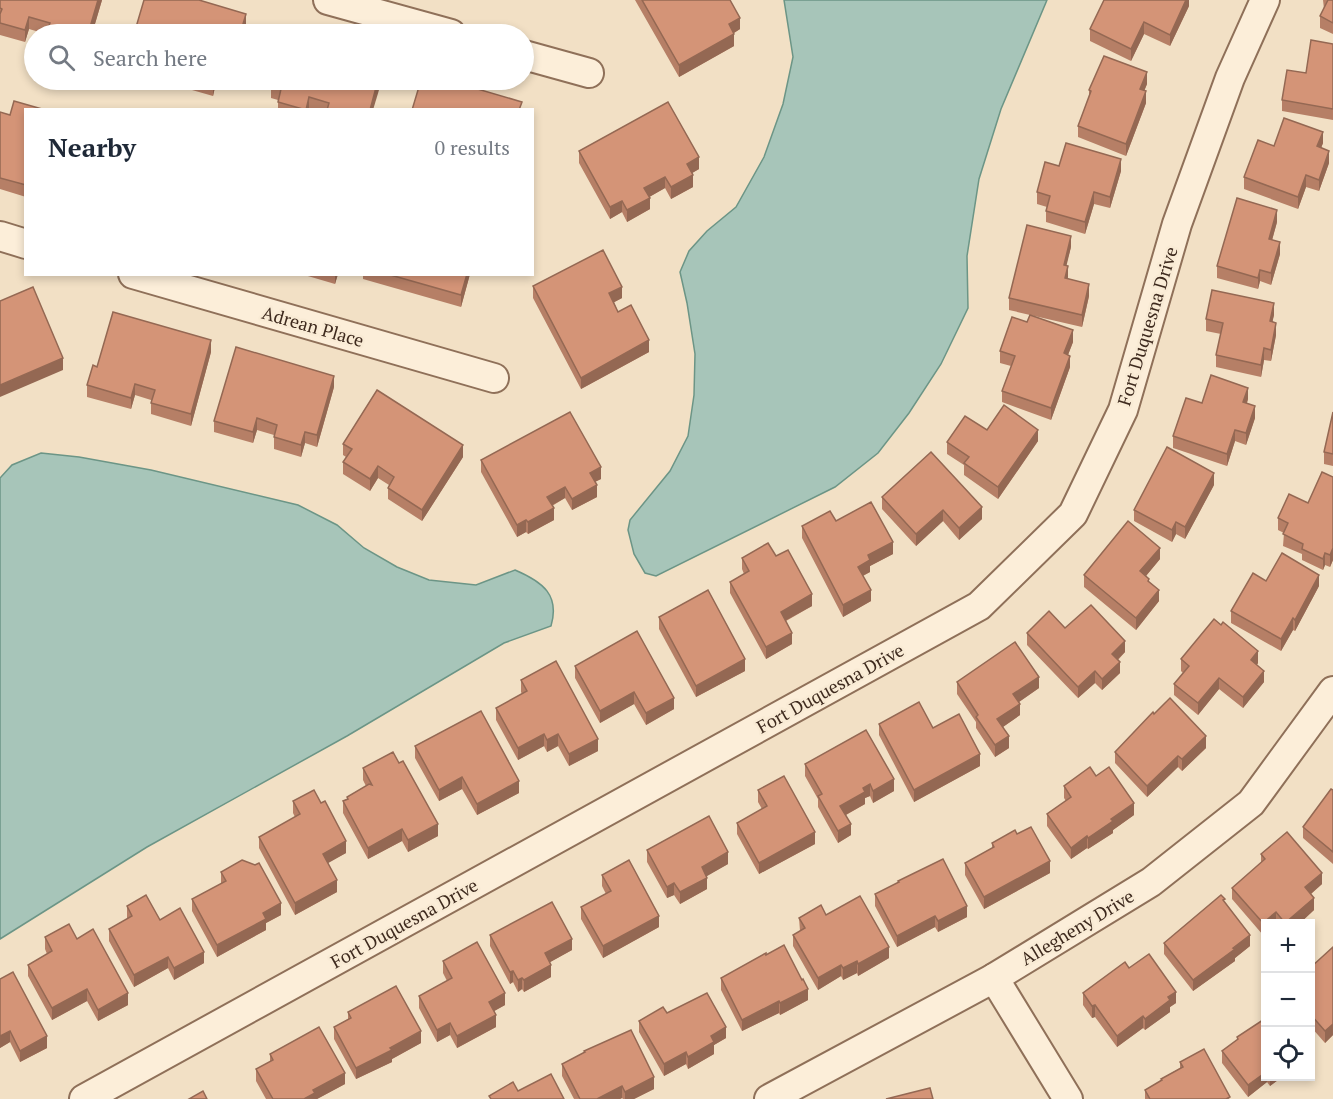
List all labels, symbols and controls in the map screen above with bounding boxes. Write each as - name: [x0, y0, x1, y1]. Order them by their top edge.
- search box: [24, 24, 534, 90]
- icon: search: [45, 41, 78, 74]
- text: Search here: [93, 43, 207, 72]
- text: Nearby: [48, 130, 136, 164]
- text: 0 results: [435, 134, 510, 161]
- street label: Fort Duquesna Drive: [1111, 244, 1183, 408]
- street label: Adrean Place: [259, 300, 367, 352]
- street label: Fort Duquesna Drive: [752, 638, 908, 738]
- street label: Fort Duquesna Drive: [326, 873, 482, 973]
- street label: Allegheny Drive: [1016, 884, 1138, 970]
- map controls: [1261, 919, 1315, 1081]
- button: +: [1261, 919, 1315, 973]
- button: −: [1261, 973, 1315, 1027]
- button: locate: [1261, 1027, 1315, 1081]

